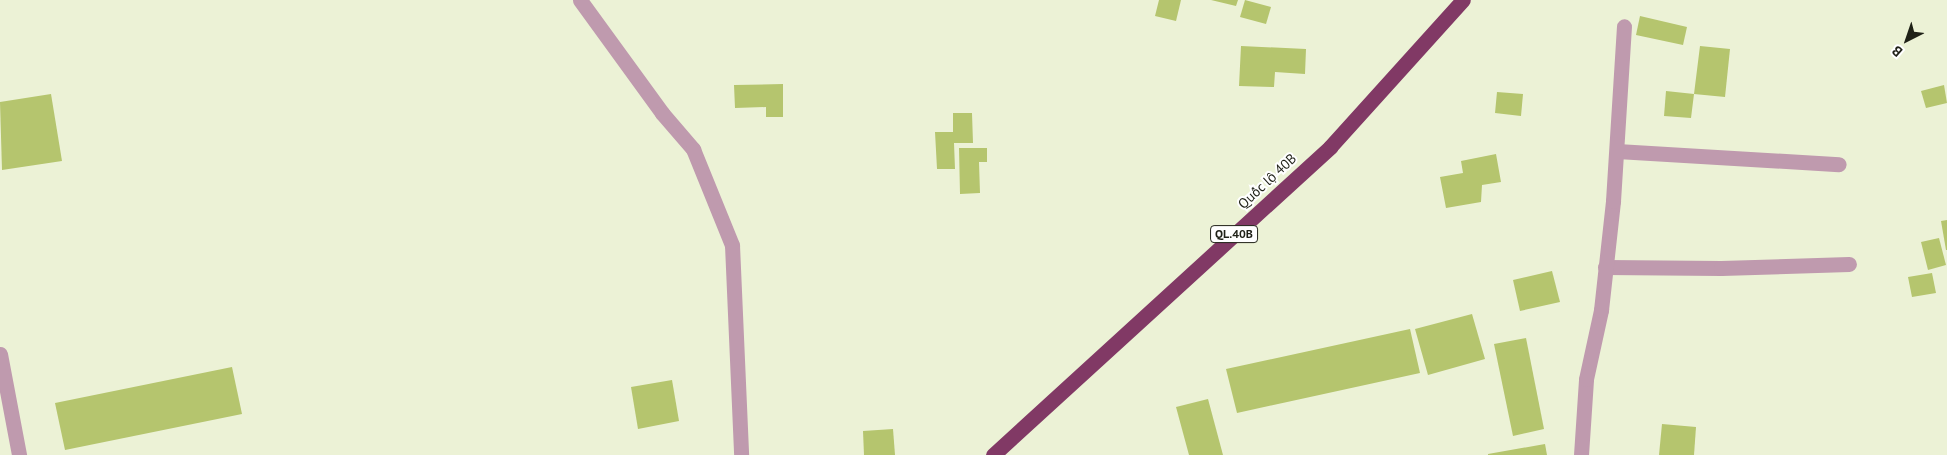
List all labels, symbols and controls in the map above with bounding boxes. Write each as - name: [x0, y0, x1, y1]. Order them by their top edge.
- north arrow: [1882, 15, 1932, 65]
- text: B: [1888, 42, 1906, 61]
- street label: Quốc lộ 40B: [1234, 150, 1300, 212]
- road number: QL.40B: [1209, 224, 1259, 243]

